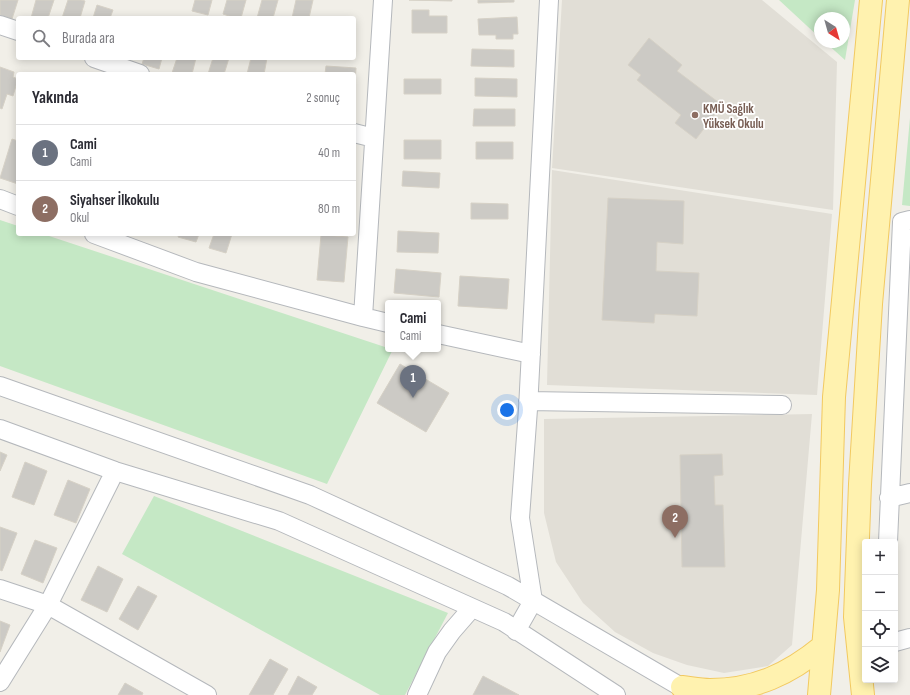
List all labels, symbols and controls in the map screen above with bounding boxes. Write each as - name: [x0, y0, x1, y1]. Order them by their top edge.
- north arrow: [814, 12, 850, 48]
- search box: [16, 16, 356, 60]
- icon: search: [30, 27, 52, 49]
- text: Burada ara: [62, 29, 115, 48]
- text: Yakında: [32, 88, 79, 108]
- text: 2 sonuç: [306, 90, 340, 106]
- place label: KMÜ Sağlık Yüksek Okulu: [703, 101, 764, 132]
- marker: KMÜ Sağlık Yüksek Okulu: [690, 110, 700, 120]
- text: Cami: [70, 135, 97, 154]
- text: 1: [42, 145, 48, 161]
- text: 40 m: [318, 145, 340, 161]
- text: Cami: [70, 154, 92, 170]
- text: Siyahser İlkokulu: [70, 191, 159, 210]
- text: 2: [42, 201, 48, 217]
- text: 80 m: [318, 201, 340, 217]
- text: Okul: [70, 210, 89, 226]
- popup: [385, 300, 441, 352]
- text: Cami: [400, 309, 426, 328]
- text: Cami: [400, 328, 422, 344]
- pin: 1: [400, 365, 426, 398]
- your location: [497, 400, 517, 420]
- pin: 2: [662, 505, 688, 538]
- map controls: [862, 539, 898, 683]
- button: +: [862, 539, 898, 575]
- button: −: [862, 575, 898, 611]
- button: locate: [862, 611, 898, 647]
- button: layers: [862, 647, 898, 683]

